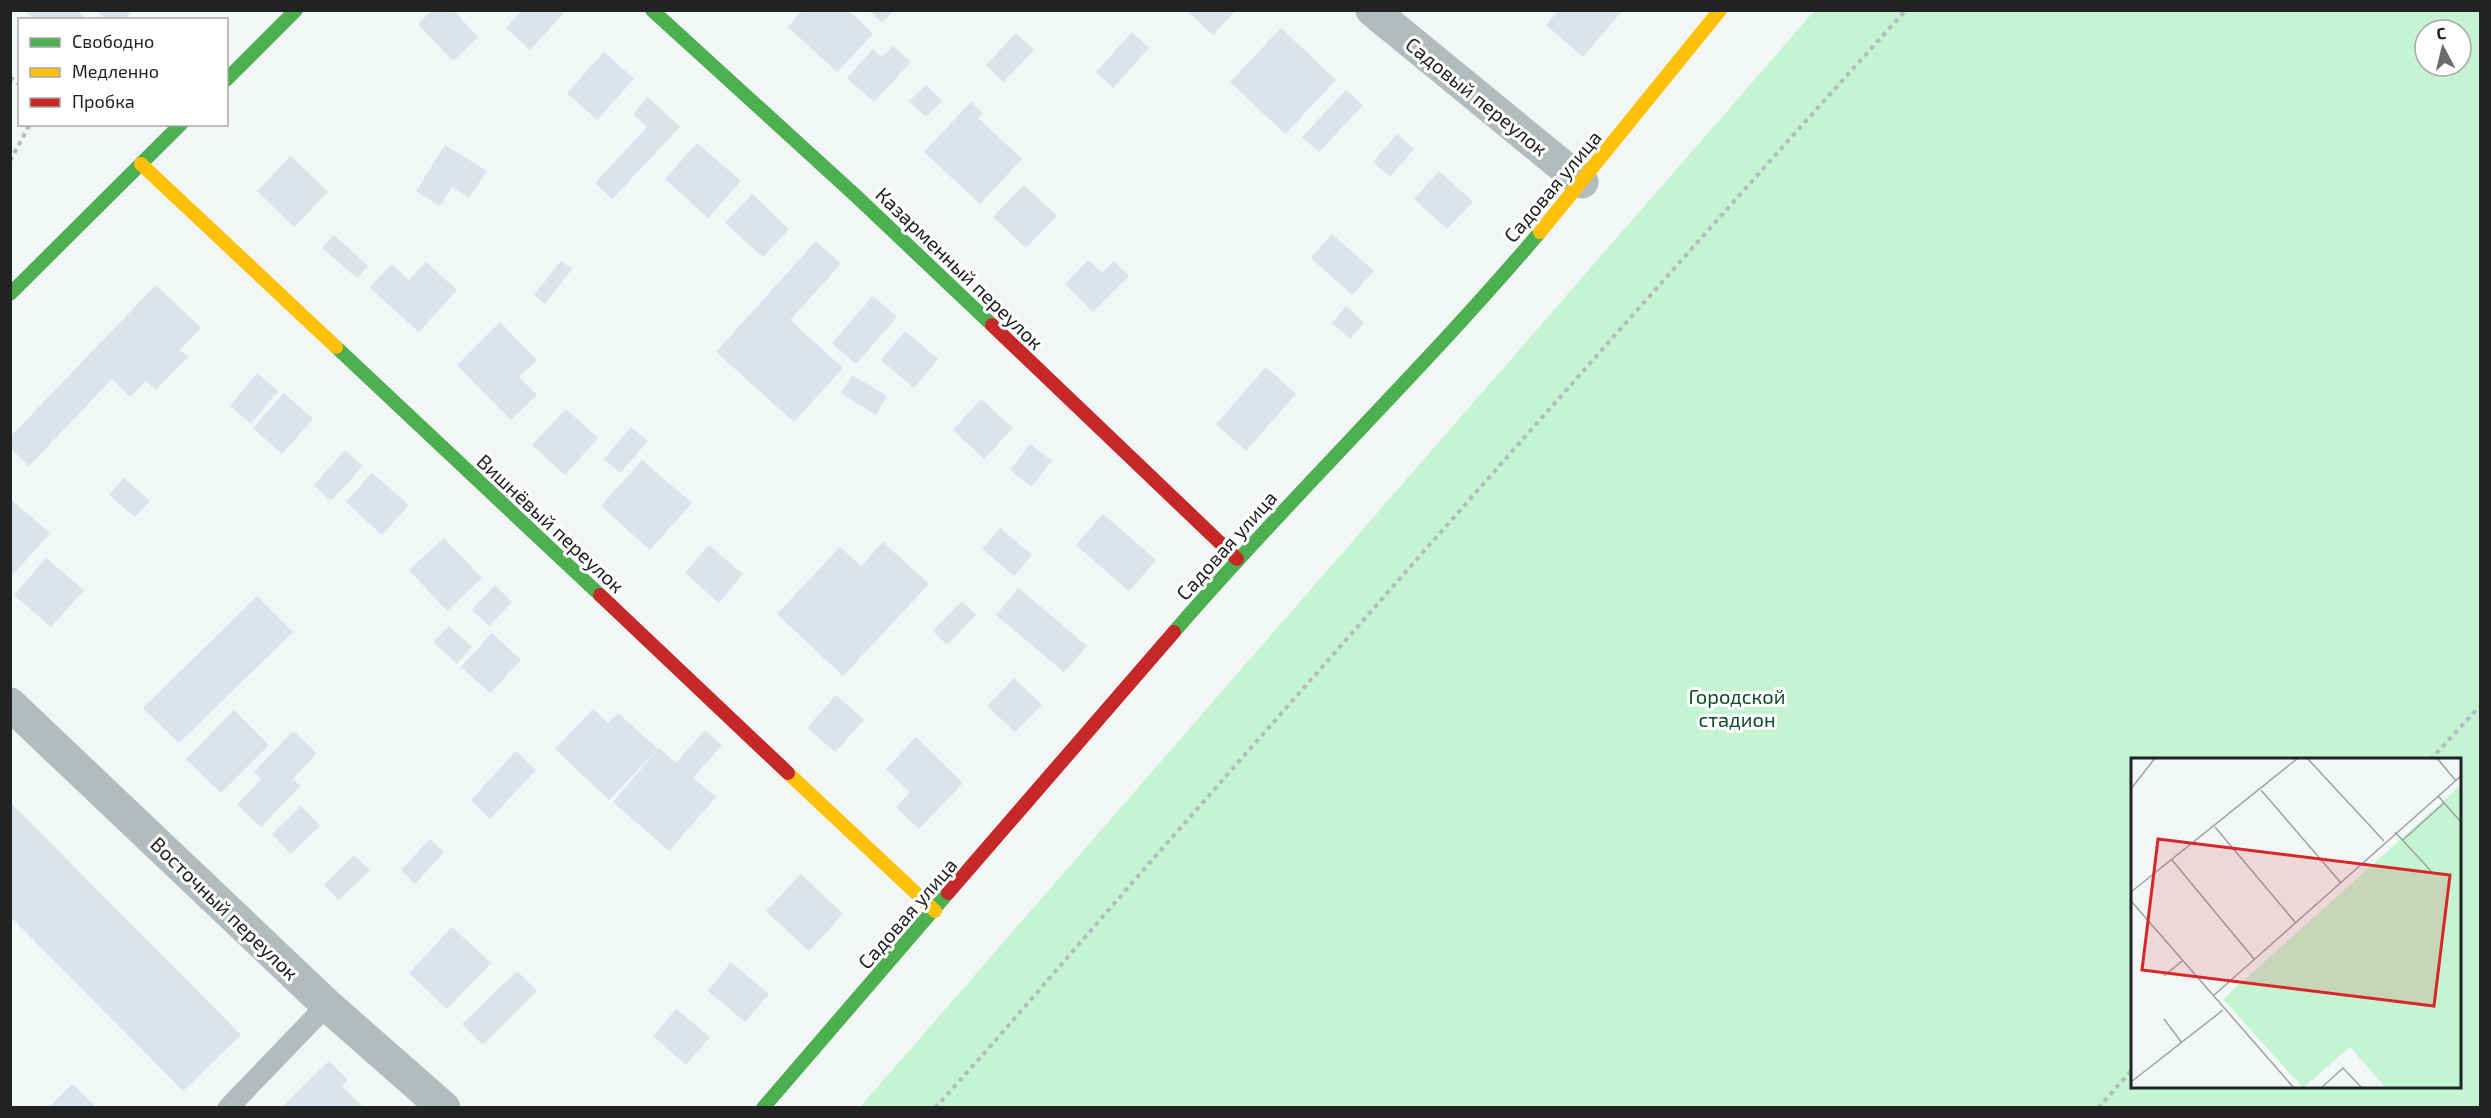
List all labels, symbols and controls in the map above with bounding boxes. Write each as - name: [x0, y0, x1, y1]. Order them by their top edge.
- legend: [18, 18, 228, 126]
- north arrow: [2413, 18, 2473, 78]
- text: С: [2435, 23, 2447, 43]
- text: Свободно: [72, 30, 154, 52]
- street label: Садовый переулок: [1401, 32, 1553, 161]
- text: Медленно: [72, 60, 159, 82]
- text: Пробка: [72, 90, 135, 112]
- street label: Садовая улица: [1498, 125, 1607, 248]
- street label: Казарменный переулок: [871, 182, 1049, 355]
- street label: Вишнёвый переулок: [472, 449, 630, 598]
- street label: Садовая улица: [1171, 485, 1282, 605]
- park label: Городской стадион: [1689, 684, 1785, 731]
- inset map: [2131, 758, 2461, 1088]
- street label: Восточный переулок: [146, 831, 304, 986]
- street label: Садовая улица: [852, 853, 962, 974]

